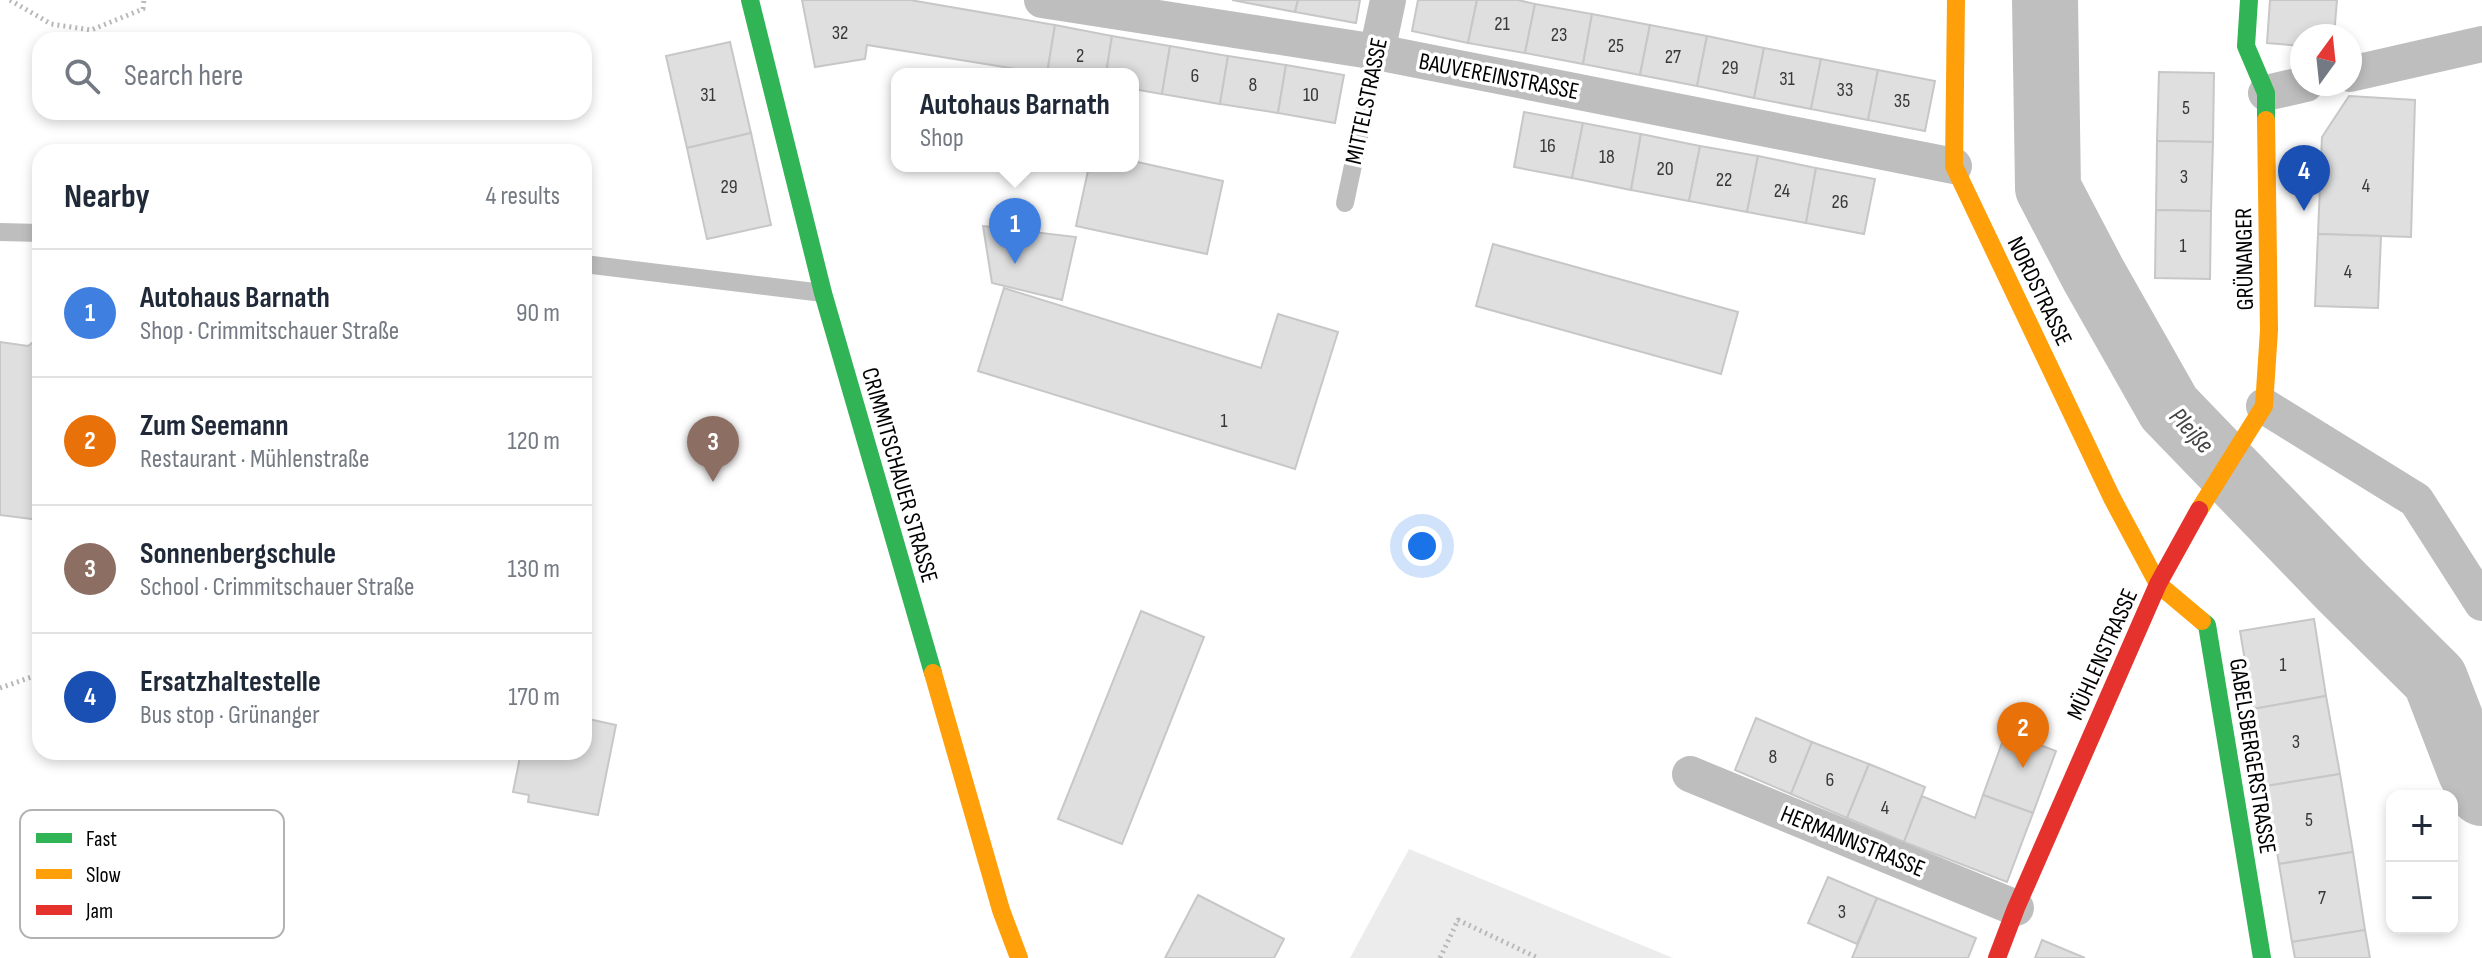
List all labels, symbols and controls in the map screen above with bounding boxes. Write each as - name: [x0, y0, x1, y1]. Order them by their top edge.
- house number: 21: [1494, 12, 1510, 36]
- house number: 32: [832, 21, 848, 45]
- house number: 23: [1551, 23, 1567, 47]
- north arrow: [2290, 24, 2362, 96]
- search box: [32, 32, 592, 120]
- house number: 25: [1608, 34, 1624, 58]
- street label: MITTELSTRASSE: [1339, 35, 1394, 167]
- house number: 2: [1076, 44, 1084, 68]
- house number: 27: [1665, 45, 1681, 69]
- street label: BAUVEREINSTRASSE: [1416, 47, 1581, 106]
- icon: search: [60, 54, 104, 98]
- house number: 29: [1721, 56, 1739, 80]
- text: Search here: [124, 58, 243, 94]
- house number: 6: [1191, 64, 1199, 88]
- house number: 31: [1779, 67, 1795, 91]
- popup: [891, 68, 1139, 172]
- house number: 8: [1249, 73, 1257, 97]
- house number: 33: [1837, 78, 1853, 102]
- house number: 31: [700, 83, 716, 107]
- house number: 10: [1303, 83, 1319, 107]
- text: Autohaus Barnath: [920, 87, 1110, 123]
- house number: 35: [1894, 89, 1910, 113]
- house number: 5: [2182, 96, 2190, 120]
- text: Shop: [920, 123, 964, 154]
- house number: 16: [1540, 134, 1556, 158]
- house number: 18: [1599, 145, 1615, 169]
- pin: 4: [2278, 145, 2330, 211]
- house number: 20: [1656, 157, 1674, 181]
- house number: 3: [2180, 165, 2188, 189]
- house number: 22: [1716, 168, 1732, 192]
- house number: 4: [2362, 174, 2370, 198]
- house number: 29: [720, 175, 738, 199]
- text: Nearby: [64, 176, 150, 217]
- house number: 24: [1774, 179, 1790, 203]
- text: 4 results: [485, 181, 560, 212]
- house number: 26: [1832, 190, 1849, 214]
- pin: 1: [989, 198, 1041, 264]
- street label: GRÜNANGER: [2229, 207, 2260, 311]
- street label: NORDSTRASSE: [2001, 232, 2078, 351]
- house number: 1: [2180, 234, 2187, 258]
- house number: 4: [2344, 260, 2352, 284]
- text: Autohaus Barnath: [140, 280, 330, 316]
- text: 1: [85, 298, 95, 329]
- text: 90 m: [516, 298, 560, 329]
- text: Shop · Crimmitschauer Straße: [140, 316, 399, 347]
- street label: CRIMMITSCHAUER STRASSE: [855, 364, 944, 586]
- water label: Pleiße: [2162, 402, 2220, 460]
- text: Zum Seemann: [140, 408, 289, 444]
- house number: 1: [1221, 409, 1228, 433]
- pin: 3: [687, 416, 739, 482]
- text: 2: [84, 426, 96, 457]
- text: 120 m: [507, 426, 560, 457]
- text: Restaurant · Mühlenstraße: [140, 444, 369, 475]
- your location: [1402, 526, 1442, 566]
- text: Sonnenbergschule: [140, 536, 336, 572]
- text: 3: [84, 554, 96, 585]
- text: 130 m: [508, 554, 560, 585]
- text: School · Crimmitschauer Straße: [140, 572, 415, 603]
- street label: MÜHLENSTRASSE: [2061, 584, 2144, 724]
- house number: 1: [2280, 653, 2287, 677]
- street label: GABELSBERGERSTRASSE: [2223, 656, 2282, 856]
- text: Ersatzhaltestelle: [140, 664, 321, 700]
- text: 4: [84, 682, 96, 713]
- text: 170 m: [508, 682, 560, 713]
- text: Bus stop · Grünanger: [140, 700, 320, 731]
- pin: 2: [1997, 702, 2049, 768]
- house number: 3: [2292, 730, 2300, 754]
- house number: 8: [1769, 745, 1777, 769]
- house number: 6: [1826, 768, 1834, 792]
- map controls: [2386, 790, 2458, 934]
- button: +: [2386, 790, 2458, 862]
- house number: 4: [1881, 796, 1889, 820]
- street label: HERMANNSTRASSE: [1776, 799, 1929, 884]
- house number: 5: [2305, 808, 2313, 832]
- legend: [20, 810, 284, 938]
- text: Fast: [86, 826, 117, 853]
- text: Slow: [86, 862, 121, 889]
- button: −: [2386, 862, 2458, 934]
- house number: 7: [2318, 886, 2326, 910]
- text: Jam: [85, 898, 113, 925]
- house number: 3: [1838, 900, 1846, 924]

